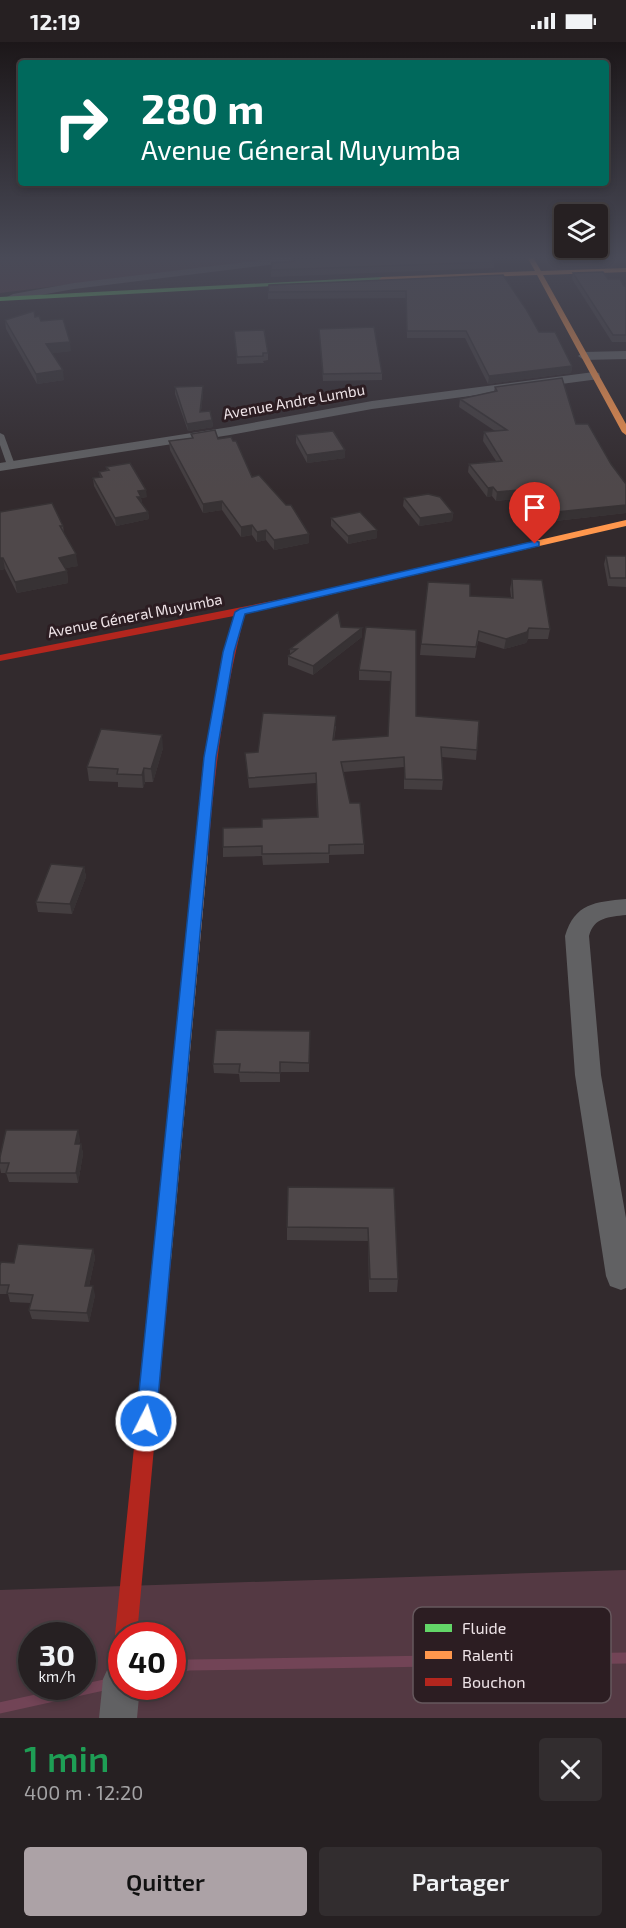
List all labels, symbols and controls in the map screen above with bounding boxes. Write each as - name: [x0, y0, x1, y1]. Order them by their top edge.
- text: 12:19: [30, 8, 80, 34]
- text: 280 m: [141, 82, 264, 132]
- icon: right: [42, 84, 120, 162]
- text: Avenue Géneral Muyumba: [141, 133, 461, 165]
- map controls: [554, 204, 608, 258]
- button: layers: [554, 204, 608, 258]
- street label: Avenue Andre Lumbu: [222, 380, 366, 422]
- pin: [509, 482, 560, 544]
- icon: arrive: [518, 491, 551, 524]
- street label: Avenue Géneral Muyumba: [46, 589, 224, 641]
- position arrow: [114, 1389, 178, 1453]
- legend: [413, 1607, 611, 1703]
- text: Fluide: [462, 1618, 506, 1637]
- speed limit sign: 40: [108, 1622, 186, 1700]
- text: 30: [39, 1636, 75, 1672]
- text: Ralenti: [462, 1645, 513, 1664]
- text: km/h: [38, 1667, 76, 1685]
- text: Bouchon: [462, 1672, 526, 1691]
- text: 1 min: [24, 1736, 109, 1779]
- button: close: [539, 1738, 602, 1801]
- text: 400 m · 12:20: [24, 1780, 143, 1804]
- button: Quitter: [24, 1847, 307, 1916]
- button: Partager: [319, 1847, 602, 1916]

